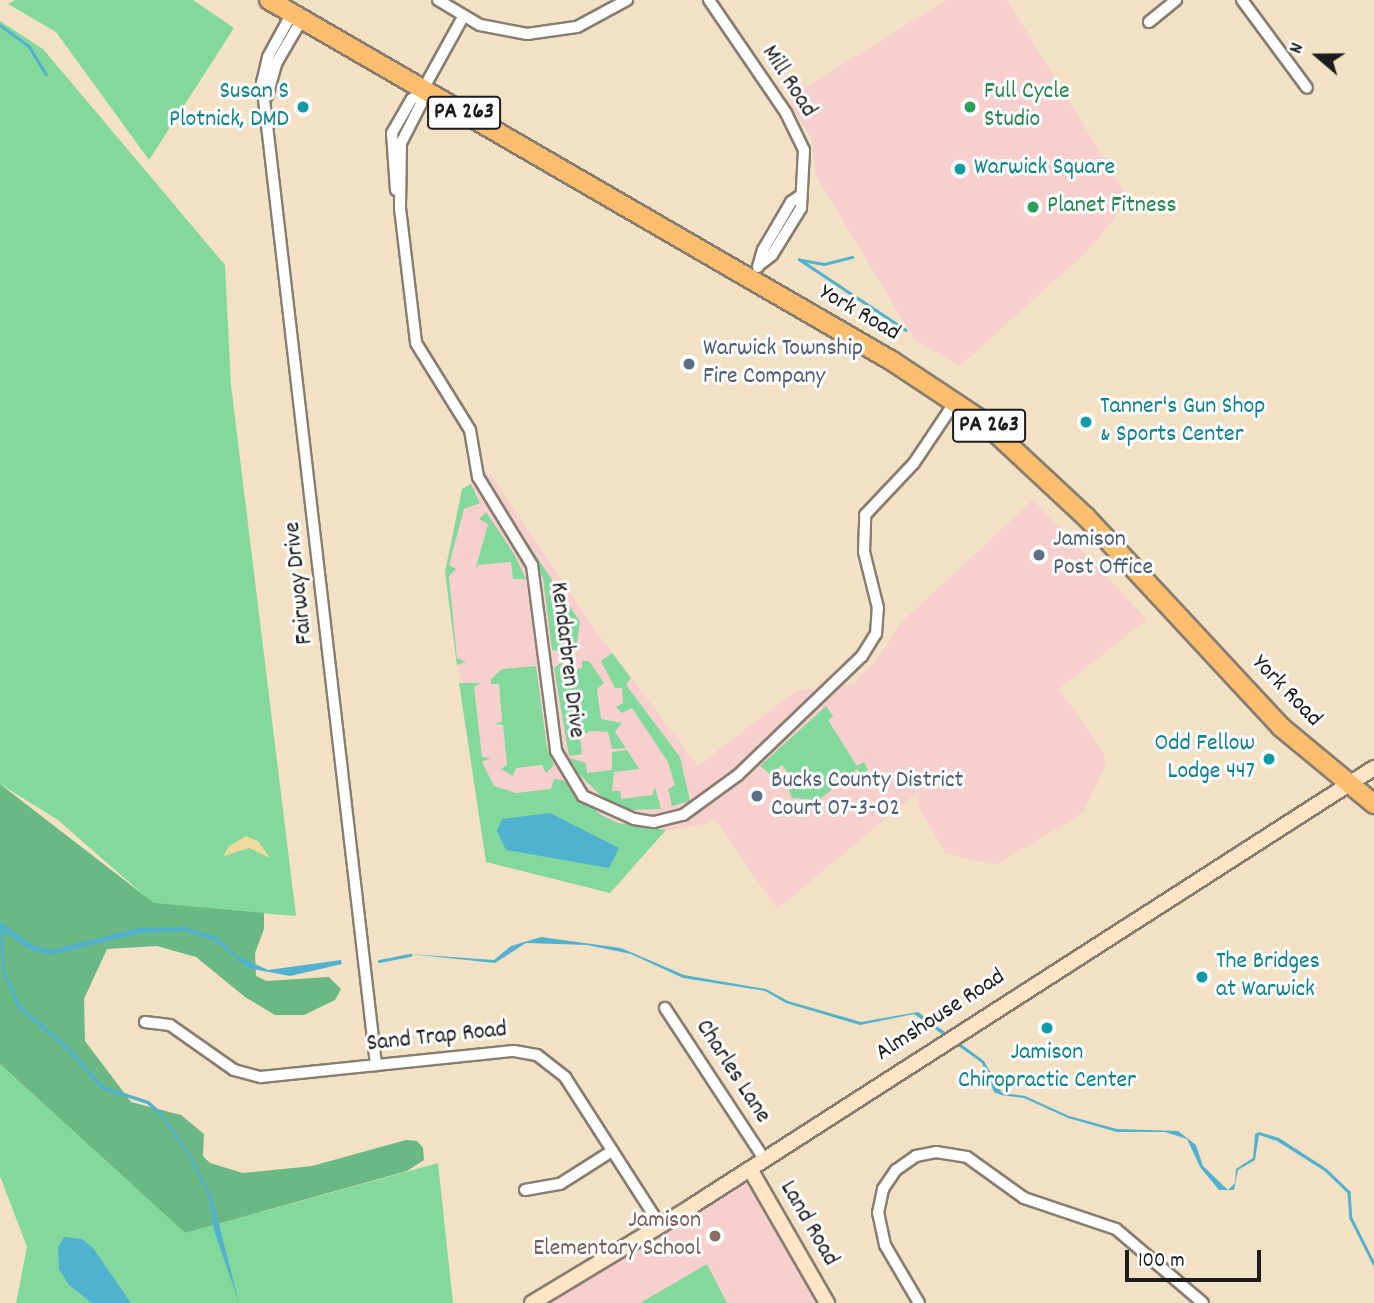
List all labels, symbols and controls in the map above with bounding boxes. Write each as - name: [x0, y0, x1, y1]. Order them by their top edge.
- north arrow: [1283, 21, 1353, 91]
- text: N: [1284, 40, 1312, 58]
- street label: Mill Road: [754, 41, 822, 123]
- place label: Susan S Plotnick, DMD: [169, 79, 289, 135]
- place label: Full Cycle Studio: [984, 79, 1069, 135]
- road number: PA 263: [426, 94, 503, 132]
- marker: Susan S Plotnick, DMD: [295, 99, 311, 115]
- marker: Full Cycle Studio: [962, 99, 978, 115]
- place label: Warwick Square: [974, 155, 1115, 183]
- marker: Warwick Square: [952, 161, 968, 177]
- place label: Planet Fitness: [1047, 193, 1177, 221]
- marker: Planet Fitness: [1025, 199, 1041, 215]
- street label: York Road: [813, 279, 905, 349]
- place label: Warwick Township Fire Company: [703, 336, 863, 392]
- marker: Warwick Township Fire Company: [681, 356, 697, 372]
- place label: Tanner's Gun Shop & Sports Center: [1100, 394, 1265, 450]
- road number: PA 263: [950, 406, 1028, 446]
- marker: Tanner's Gun Shop & Sports Center: [1078, 414, 1094, 430]
- street label: Fairway Drive: [279, 520, 321, 646]
- place label: Jamison Post Office: [1053, 527, 1153, 583]
- marker: Jamison Post Office: [1031, 547, 1047, 563]
- street label: Kendarbren Drive: [542, 580, 590, 740]
- street label: York Road: [1245, 650, 1327, 734]
- place label: Odd Fellow Lodge 447: [1154, 731, 1255, 787]
- marker: Odd Fellow Lodge 447: [1261, 751, 1277, 767]
- place label: Bucks County District Court 07-3-02: [771, 768, 963, 824]
- marker: Bucks County District Court 07-3-02: [749, 788, 765, 804]
- place label: The Bridges at Warwick: [1216, 949, 1320, 1005]
- street label: Almshouse Road: [871, 963, 1011, 1069]
- marker: The Bridges at Warwick: [1194, 969, 1210, 985]
- street label: Charles Lane: [688, 1015, 776, 1129]
- street label: Sand Trap Road: [365, 1016, 509, 1060]
- marker: Jamison Chiropractic Center: [1039, 1020, 1055, 1036]
- place label: Jamison Chiropractic Center: [958, 1040, 1136, 1096]
- street label: Land Road: [772, 1176, 844, 1272]
- place label: Jamison Elementary School: [533, 1208, 701, 1264]
- marker: Jamison Elementary School: [707, 1228, 723, 1244]
- scale bar: [1129, 1236, 1266, 1280]
- text: 100 m: [1138, 1247, 1185, 1277]

